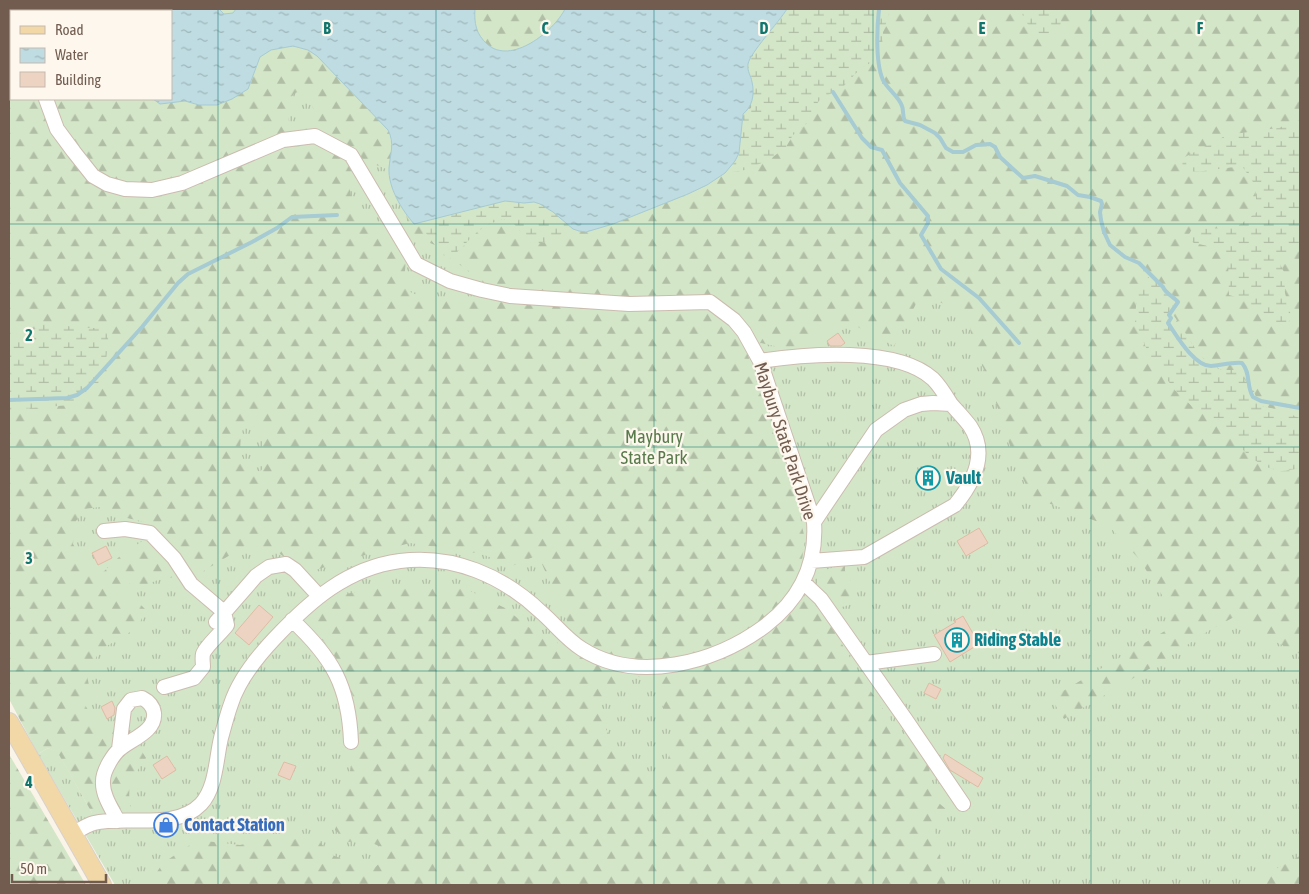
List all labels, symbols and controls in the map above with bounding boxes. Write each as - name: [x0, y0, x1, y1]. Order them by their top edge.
- legend: [10, 10, 172, 100]
- text: B: [323, 19, 331, 37]
- text: C: [541, 19, 549, 37]
- text: D: [760, 19, 769, 37]
- text: E: [979, 19, 986, 37]
- text: F: [1197, 19, 1204, 37]
- text: Road: [55, 21, 84, 38]
- text: Water: [55, 46, 88, 63]
- text: Building: [55, 71, 101, 88]
- text: 2: [25, 326, 33, 344]
- street label: Maybury State Park Drive: [750, 359, 821, 522]
- park label: Maybury State Park: [621, 426, 687, 468]
- building icon: Vault: [915, 465, 941, 491]
- place label: Vault: [945, 467, 982, 488]
- text: 3: [25, 549, 33, 567]
- building icon: Riding Stable: [944, 627, 970, 653]
- place label: Riding Stable: [974, 629, 1061, 650]
- text: 4: [24, 773, 33, 791]
- shop icon: Contact Station: [153, 812, 179, 838]
- place label: Contact Station: [184, 814, 285, 835]
- scale bar: [12, 852, 106, 884]
- text: 50 m: [20, 860, 47, 877]

